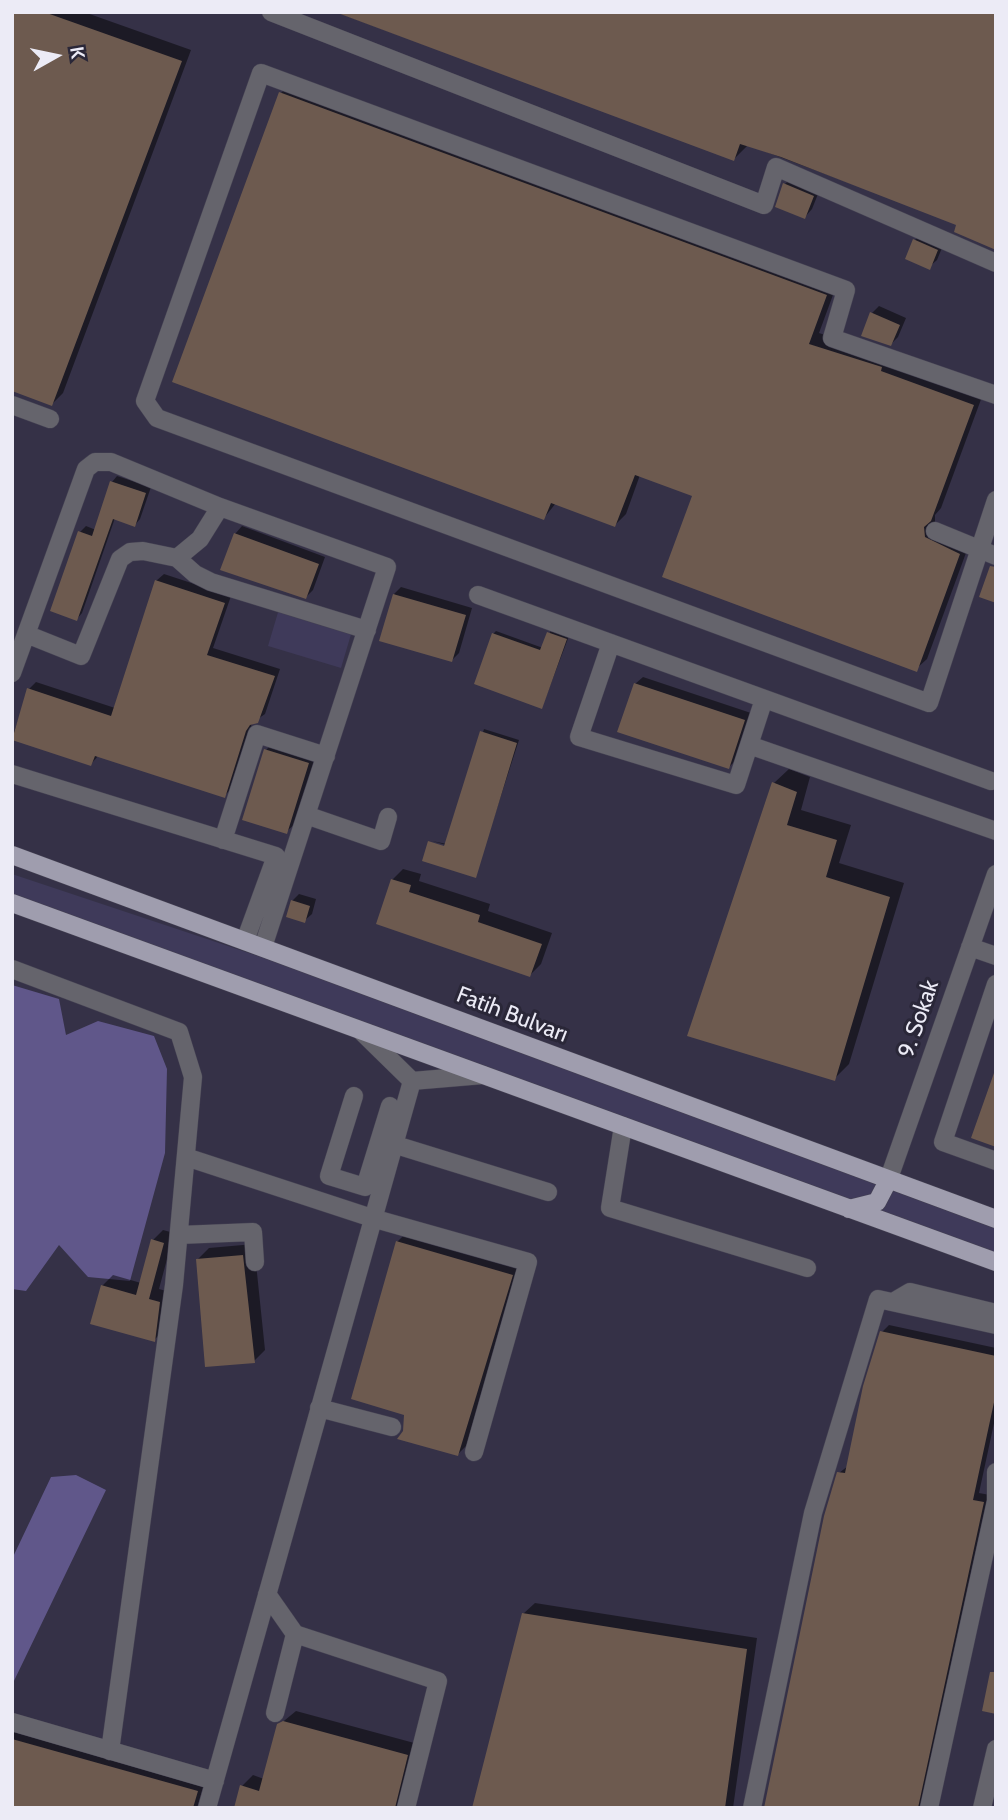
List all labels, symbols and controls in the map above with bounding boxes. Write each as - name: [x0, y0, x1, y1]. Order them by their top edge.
- north arrow: [21, 21, 91, 91]
- text: K: [65, 45, 90, 60]
- street label: 9. Sokak: [893, 977, 945, 1061]
- street label: Fatih Bulvarı: [452, 981, 572, 1049]

